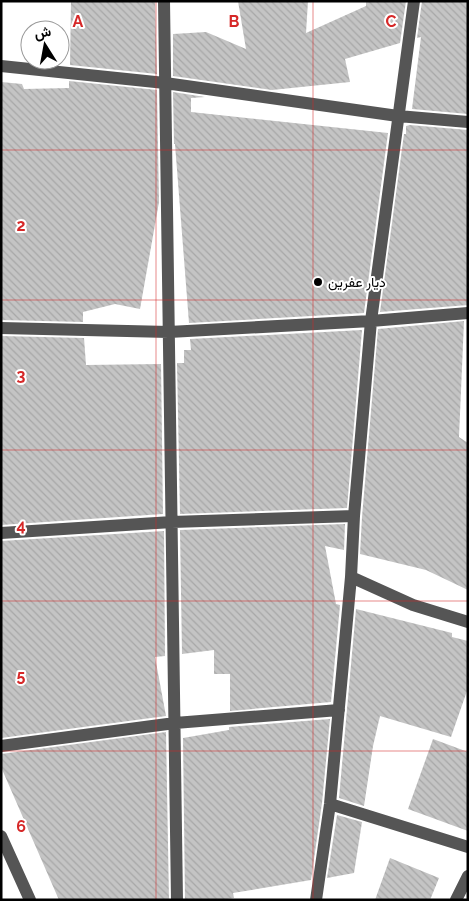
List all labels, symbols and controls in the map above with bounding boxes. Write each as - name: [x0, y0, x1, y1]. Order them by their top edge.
- text: A: [73, 12, 84, 31]
- text: B: [229, 12, 240, 31]
- text: C: [386, 12, 397, 31]
- north arrow: [20, 20, 70, 70]
- text: ش: [33, 23, 53, 43]
- text: 2: [16, 216, 26, 235]
- place label: ديار عفرين: [328, 274, 386, 291]
- marker: ديار عفرين: [312, 276, 324, 288]
- text: 3: [17, 366, 26, 385]
- text: 4: [16, 516, 26, 535]
- text: 5: [17, 666, 26, 685]
- text: 6: [16, 817, 26, 836]

